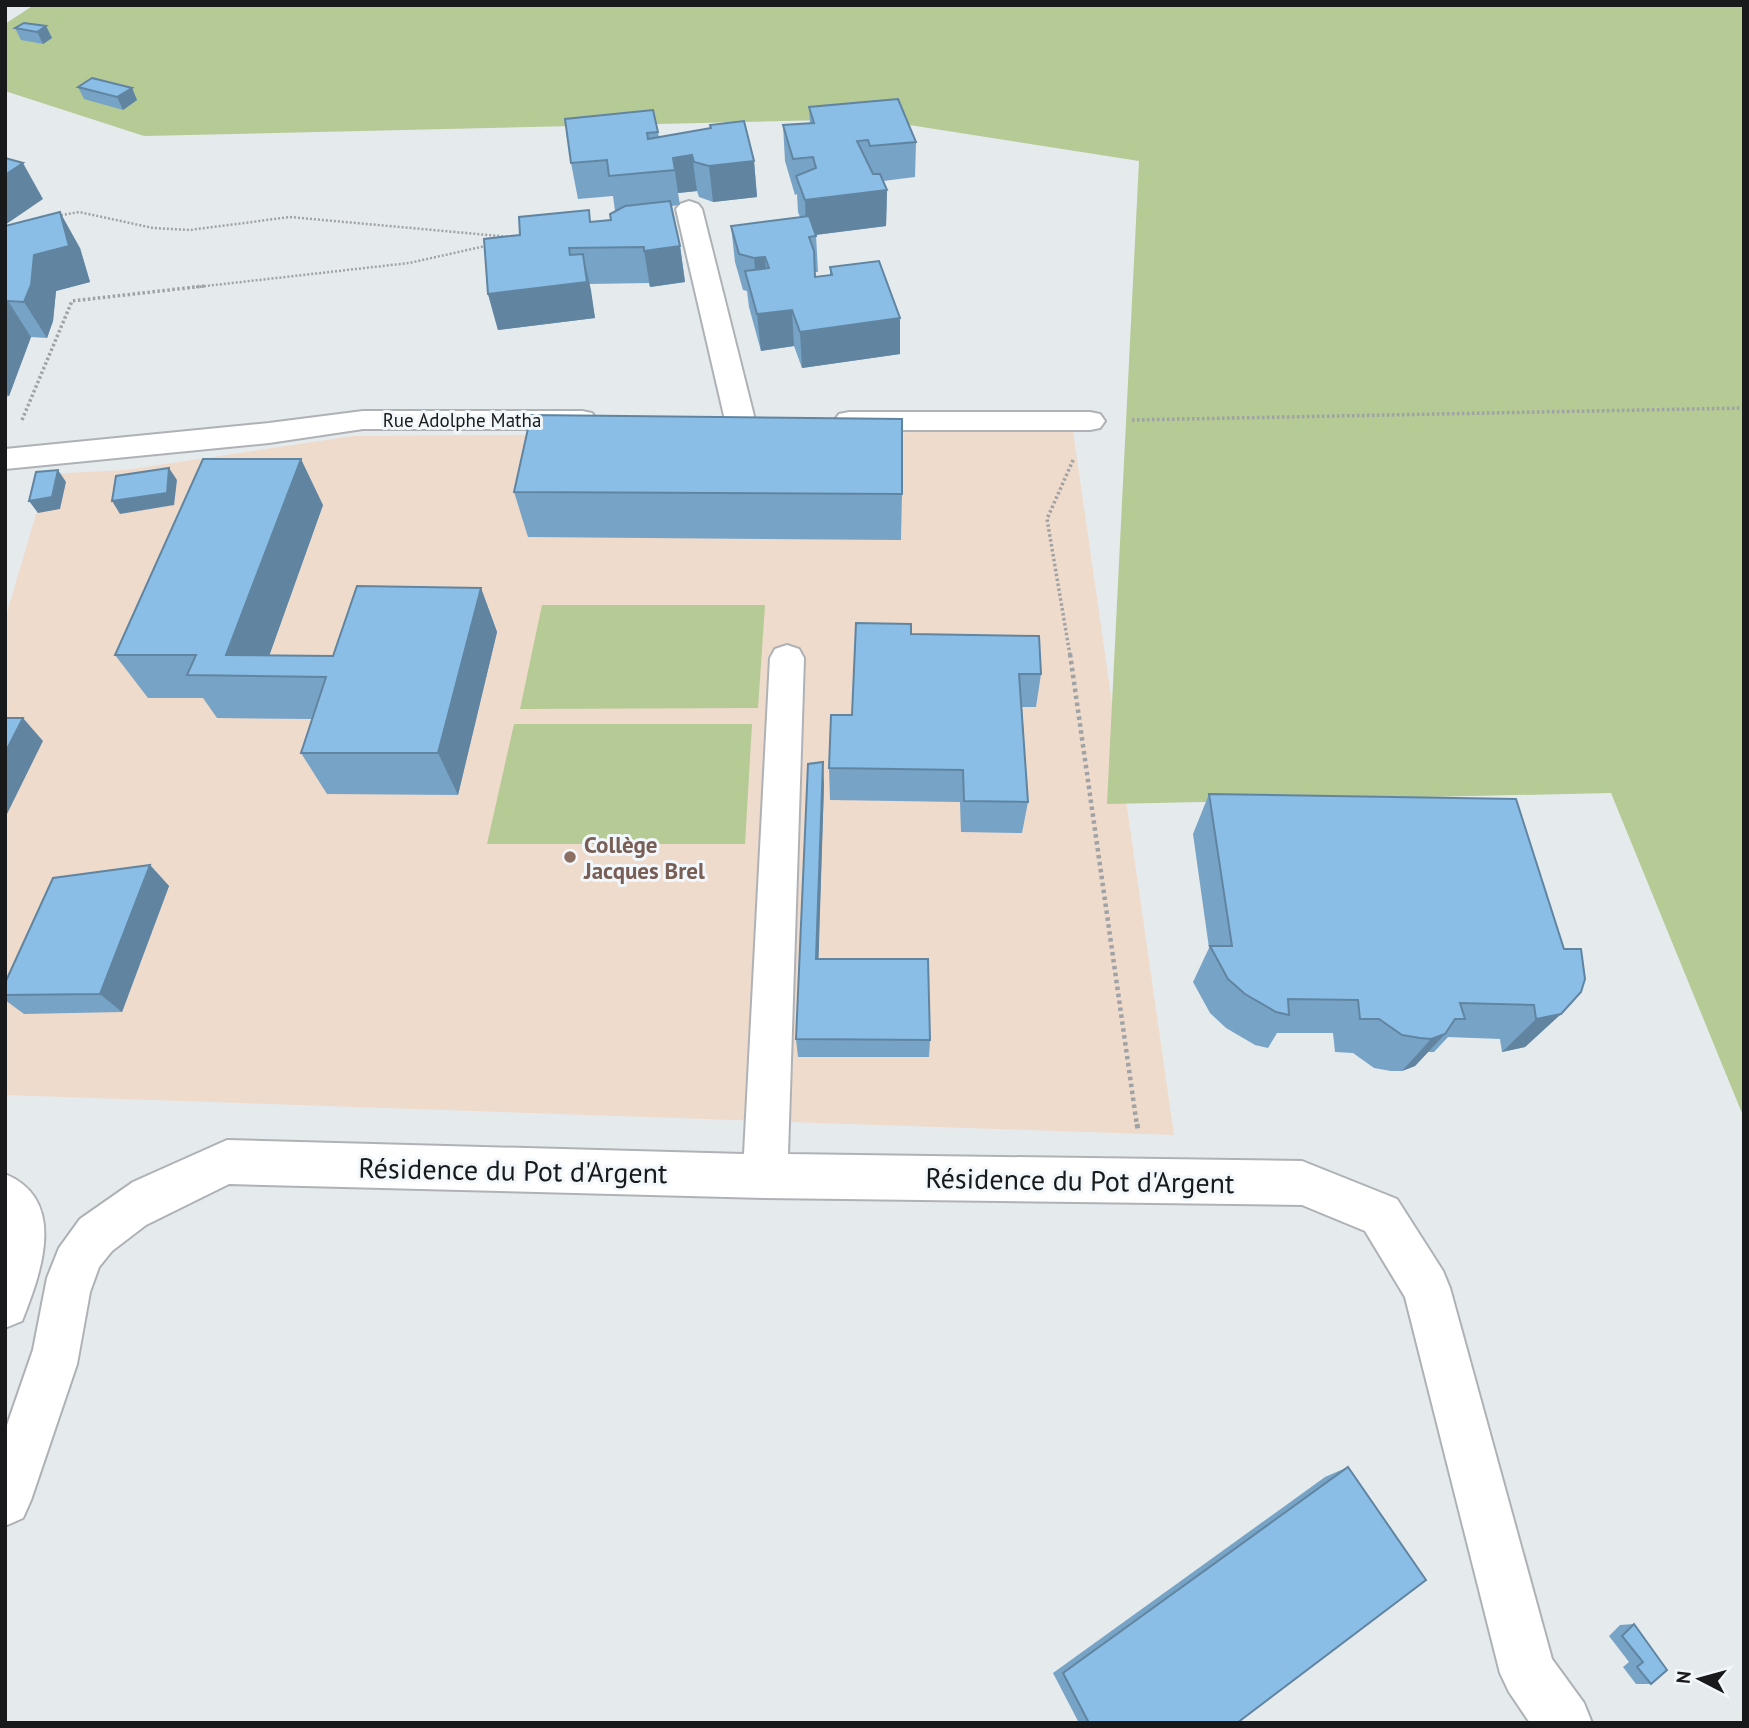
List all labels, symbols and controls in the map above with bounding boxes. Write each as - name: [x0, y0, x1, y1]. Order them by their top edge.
- street label: Rue Adolphe Matha: [383, 408, 541, 432]
- place label: Collège Jacques Brel: [583, 830, 705, 885]
- marker: Collège Jacques Brel: [562, 849, 578, 865]
- street label: Résidence du Pot d'Argent: [358, 1149, 668, 1191]
- street label: Résidence du Pot d'Argent: [925, 1159, 1235, 1201]
- north arrow: [1665, 1644, 1735, 1714]
- text: N: [1671, 1670, 1696, 1685]

